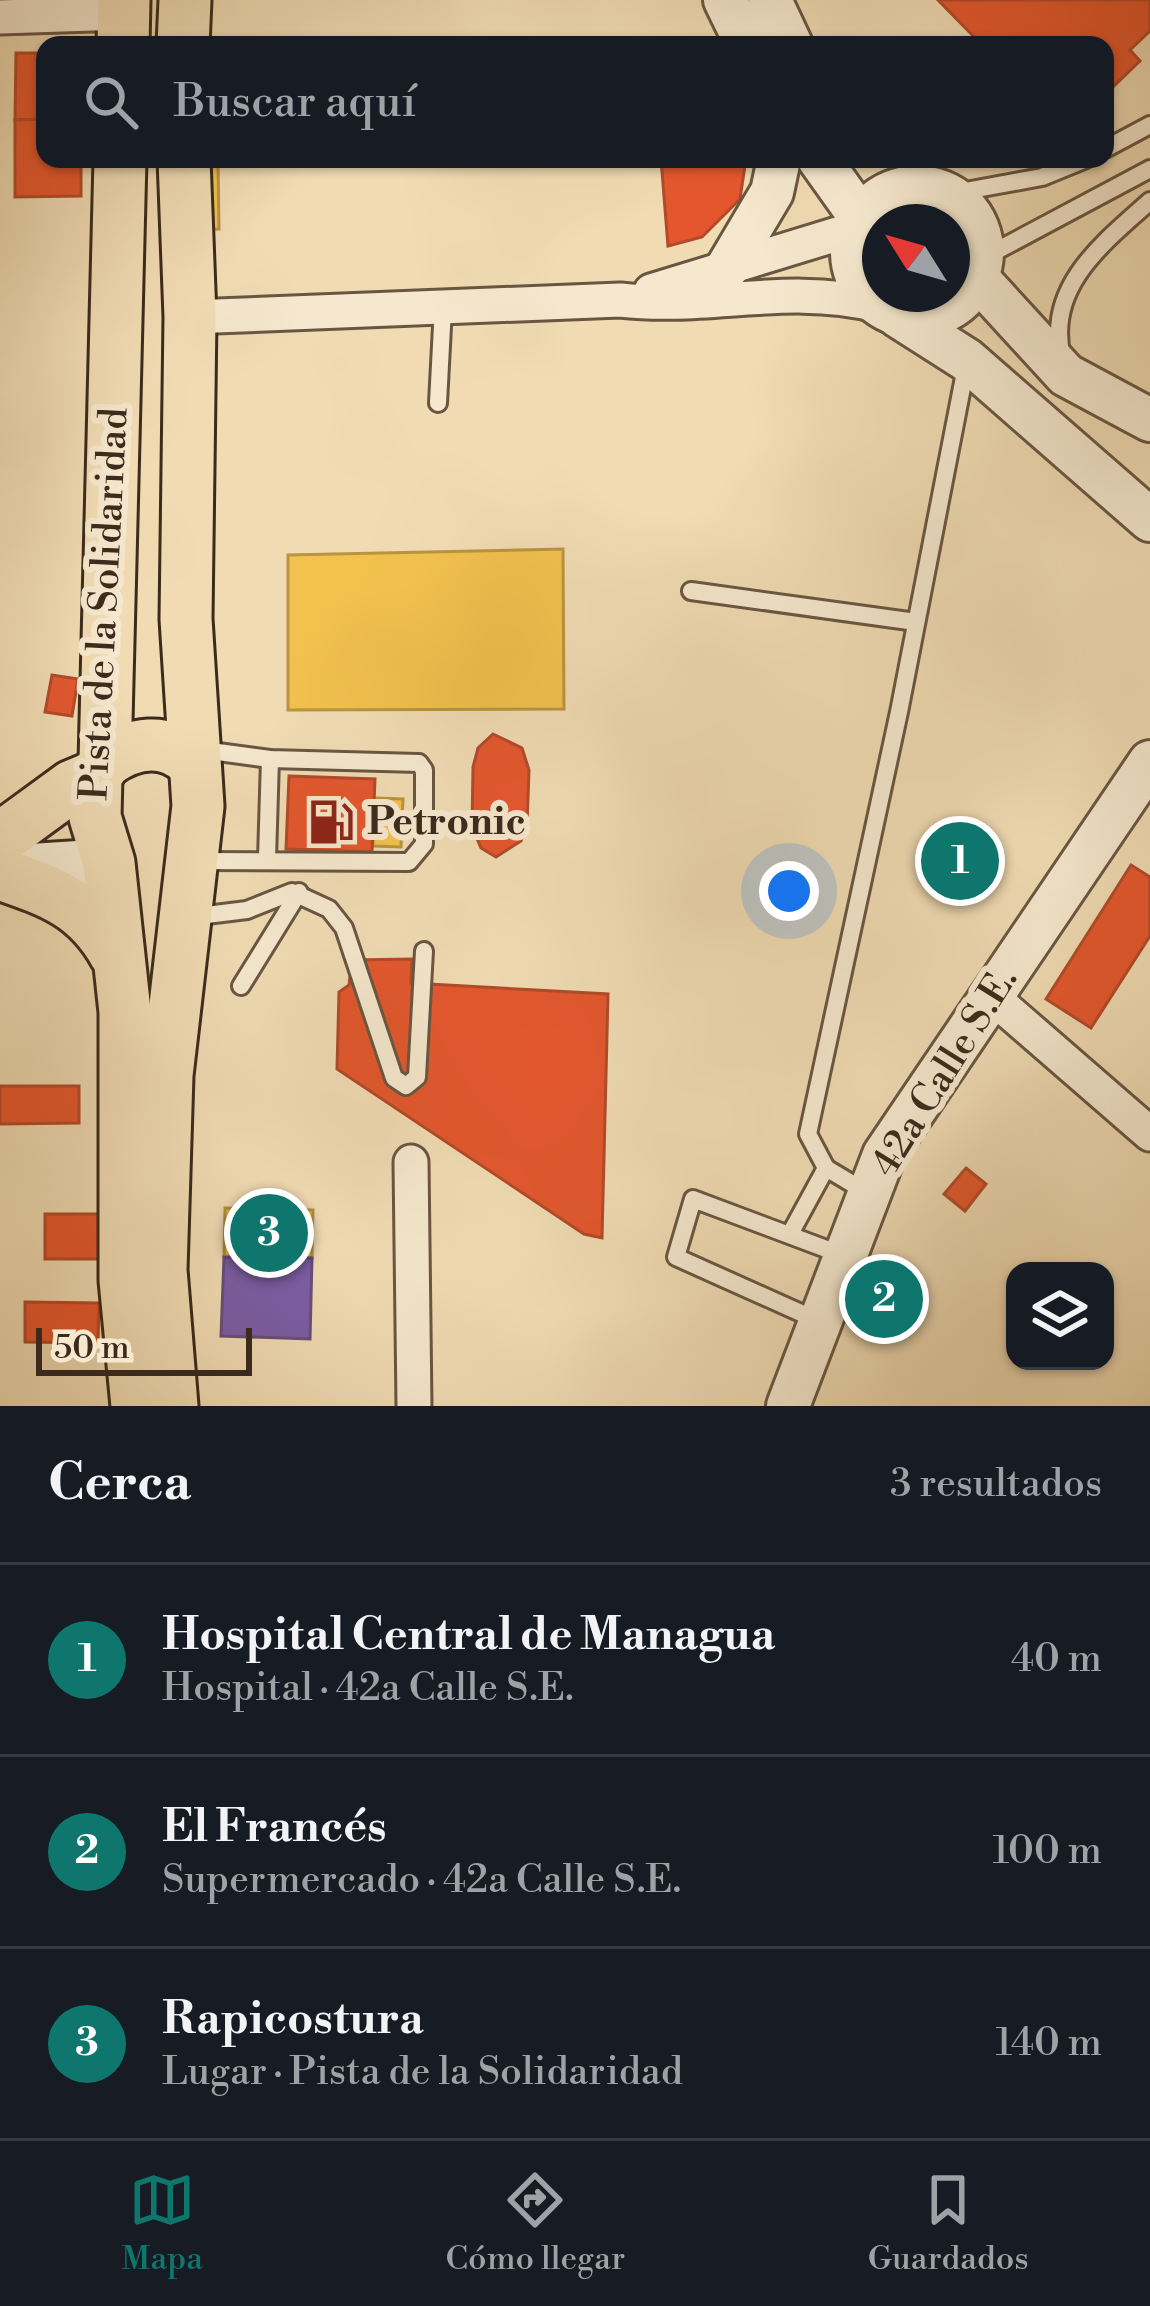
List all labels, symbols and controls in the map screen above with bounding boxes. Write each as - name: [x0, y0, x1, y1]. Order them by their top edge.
- search box: [36, 36, 1114, 168]
- icon: search: [78, 69, 144, 135]
- text: Buscar aquí: [174, 74, 416, 131]
- north arrow: [862, 204, 970, 312]
- street label: Pista de la Solidaridad: [70, 406, 140, 802]
- fuel station icon: Petronic: [306, 797, 356, 847]
- place label: Petronic: [367, 798, 526, 847]
- pin: 1: [921, 816, 999, 906]
- your location: [759, 861, 819, 921]
- street label: 42a Calle S.E.: [861, 958, 1029, 1186]
- pin: 3: [230, 1188, 308, 1278]
- pin: 2: [845, 1254, 923, 1344]
- map controls: [1006, 1262, 1114, 1370]
- button: layers: [1006, 1262, 1114, 1370]
- scale bar: [36, 1322, 252, 1375]
- text: 50 m: [54, 1328, 130, 1369]
- text: Cerca: [48, 1452, 191, 1516]
- text: 3 resultados: [890, 1460, 1102, 1509]
- text: Hospital Central de Managua: [162, 1607, 775, 1664]
- text: 1: [78, 1635, 96, 1684]
- text: 40 m: [1011, 1635, 1102, 1684]
- text: Hospital · 42a Calle S.E.: [162, 1664, 574, 1713]
- text: El Francés: [162, 1799, 387, 1856]
- text: 2: [75, 1827, 99, 1876]
- text: 100 m: [993, 1827, 1102, 1876]
- text: Supermercado · 42a Calle S.E.: [162, 1856, 681, 1905]
- text: Rapicostura: [162, 1991, 424, 2048]
- text: 3: [75, 2019, 99, 2068]
- text: 140 m: [995, 2019, 1102, 2068]
- text: Lugar · Pista de la Solidaridad: [162, 2048, 683, 2097]
- tab: Mapa: [121, 2167, 203, 2280]
- tab: Cómo llegar: [445, 2167, 625, 2280]
- tab: Guardados: [868, 2167, 1029, 2280]

